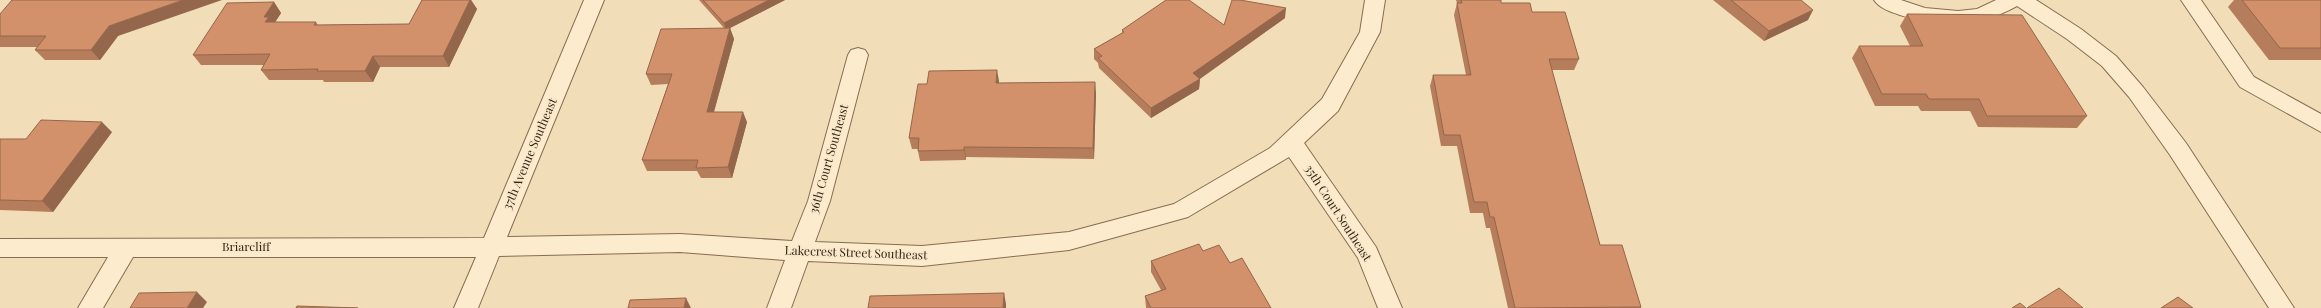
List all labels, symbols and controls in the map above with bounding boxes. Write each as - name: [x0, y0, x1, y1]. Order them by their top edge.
- street label: 37th Avenue Southeast: [498, 95, 560, 212]
- street label: 36th Court Southeast: [805, 101, 852, 215]
- street label: 35th Court Southeast: [1302, 161, 1376, 264]
- street label: Briarcliff: [222, 238, 271, 254]
- street label: Lakecrest Street Southeast: [784, 242, 928, 263]

